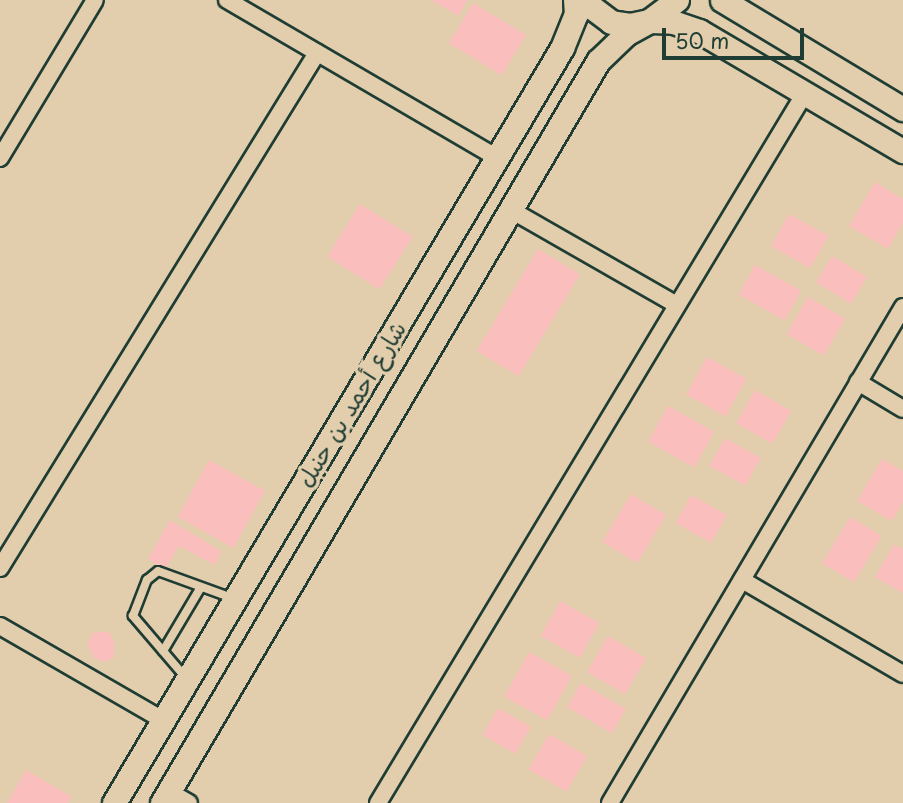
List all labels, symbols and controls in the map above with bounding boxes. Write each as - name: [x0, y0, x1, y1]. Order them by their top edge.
- scale bar: [665, 14, 807, 58]
- text: 50 m: [675, 24, 729, 56]
- street label: شارع أحمد بن حنبل: [291, 316, 411, 492]

